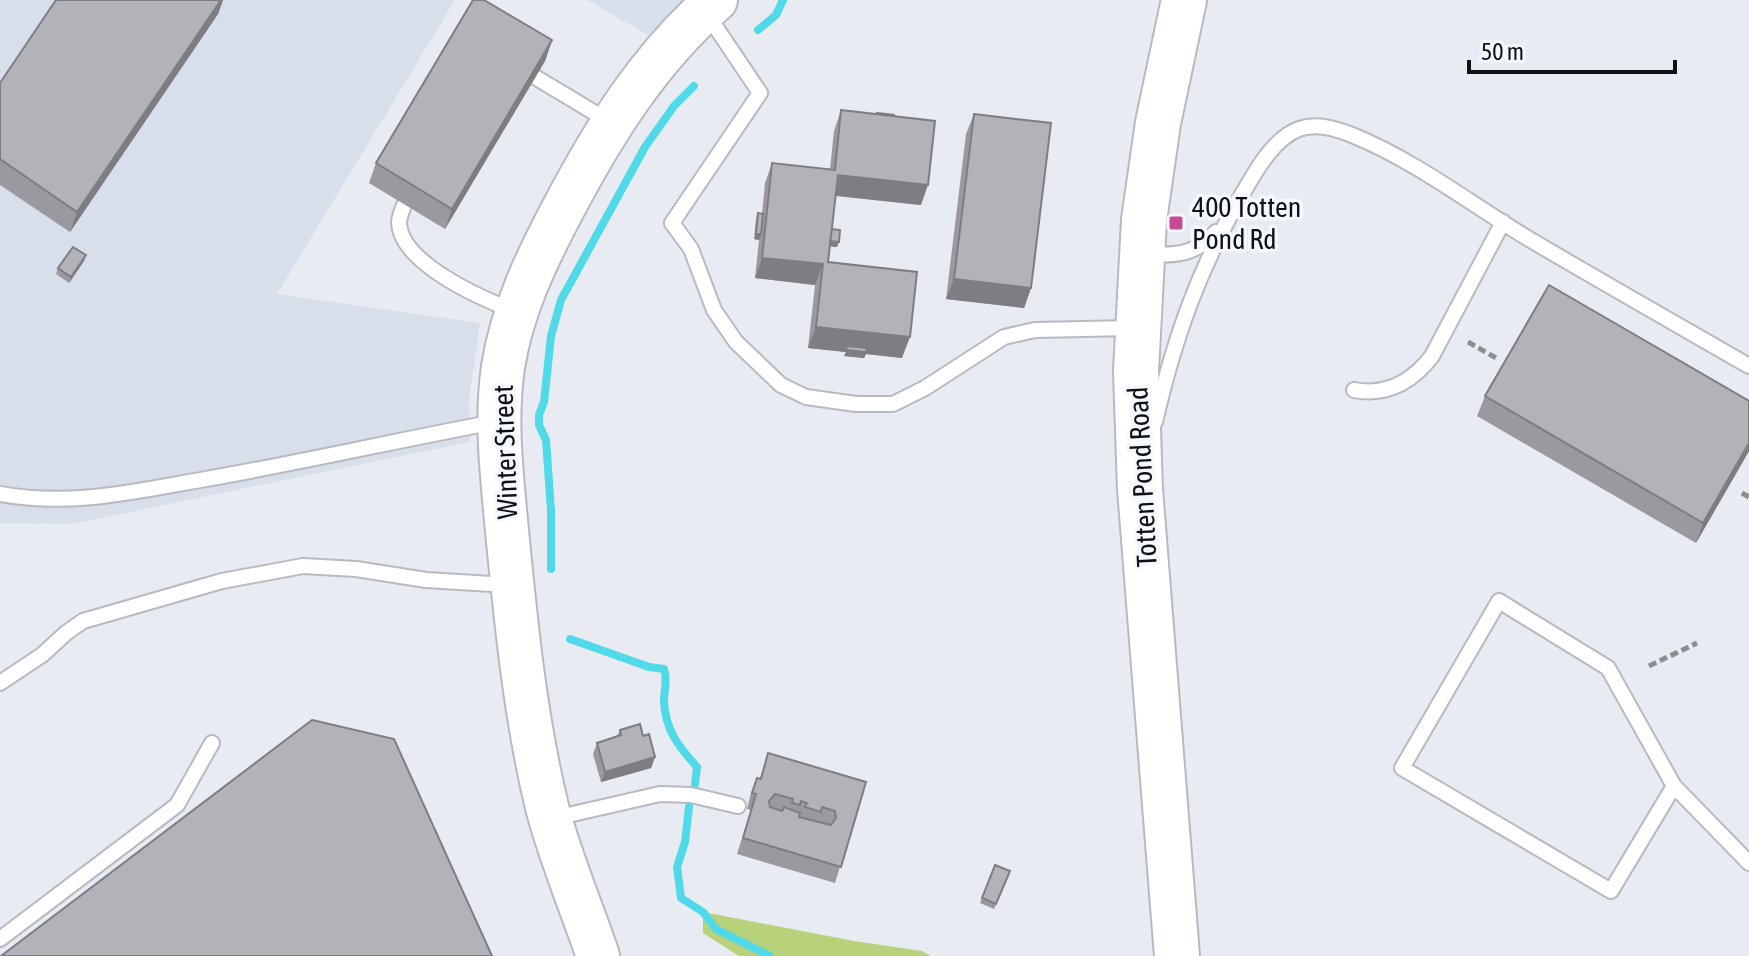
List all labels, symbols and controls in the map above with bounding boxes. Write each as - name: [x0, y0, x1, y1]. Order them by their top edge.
- scale bar: [1469, 24, 1675, 74]
- text: 50 m: [1481, 38, 1524, 65]
- place label: 400 Totten Pond Rd: [1192, 191, 1301, 255]
- marker: 400 Totten Pond Rd: [1167, 214, 1185, 232]
- street label: Winter Street: [487, 384, 523, 520]
- street label: Totten Pond Road: [1121, 386, 1163, 568]

